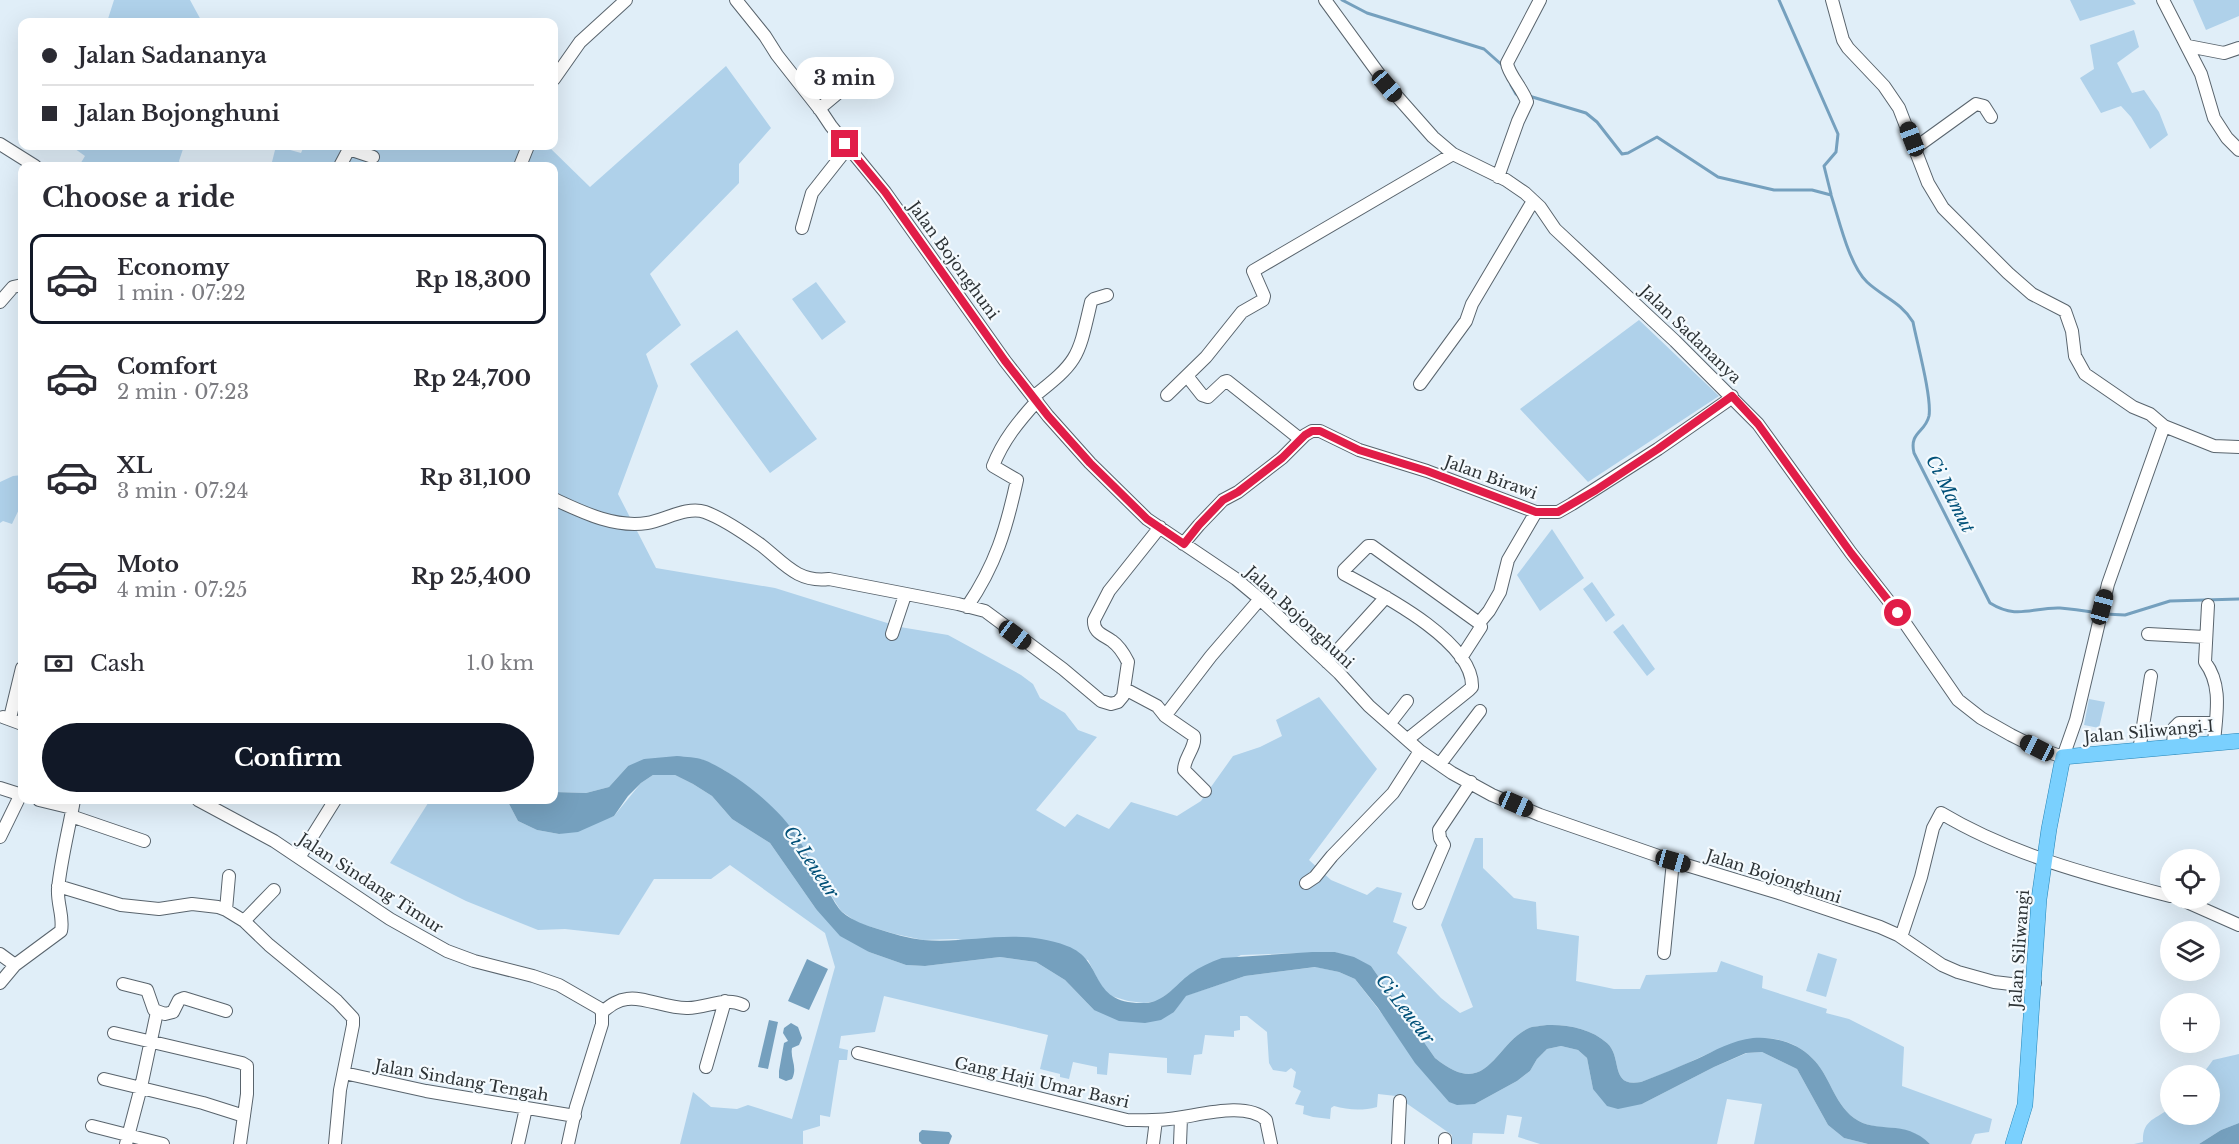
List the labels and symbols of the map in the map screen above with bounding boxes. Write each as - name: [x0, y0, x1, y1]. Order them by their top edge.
- callout: 3 min: [796, 57, 894, 99]
- car: [1368, 67, 1406, 105]
- car: [1897, 119, 1927, 159]
- route end: [831, 130, 858, 157]
- street label: Jalan Bojonghuni: [903, 195, 1004, 323]
- street label: Jalan Sadananya: [1635, 279, 1746, 387]
- street label: Jalan Birawi: [1440, 450, 1541, 503]
- water label: Ci Mamut: [1921, 451, 1979, 537]
- street label: Jalan Bojonghuni: [1240, 560, 1359, 673]
- car: [2089, 587, 2115, 627]
- route start: [1884, 599, 1911, 626]
- car: [995, 617, 1035, 653]
- street label: Jalan Siliwangi I: [2081, 715, 2215, 747]
- car: [2017, 732, 2057, 764]
- car: [1496, 788, 1536, 820]
- water label: Ci Leueur: [779, 822, 844, 903]
- street label: Jalan Sindang Timur: [293, 828, 447, 938]
- street label: Jalan Bojonghuni: [1702, 844, 1845, 907]
- car: [1653, 847, 1693, 875]
- street label: Jalan Siliwangi: [2005, 888, 2033, 1011]
- water label: Ci Leueur: [1371, 970, 1439, 1049]
- street label: Gang Haji Umar Basri: [953, 1052, 1132, 1112]
- street label: Jalan Sindang Tengah: [372, 1055, 550, 1105]

